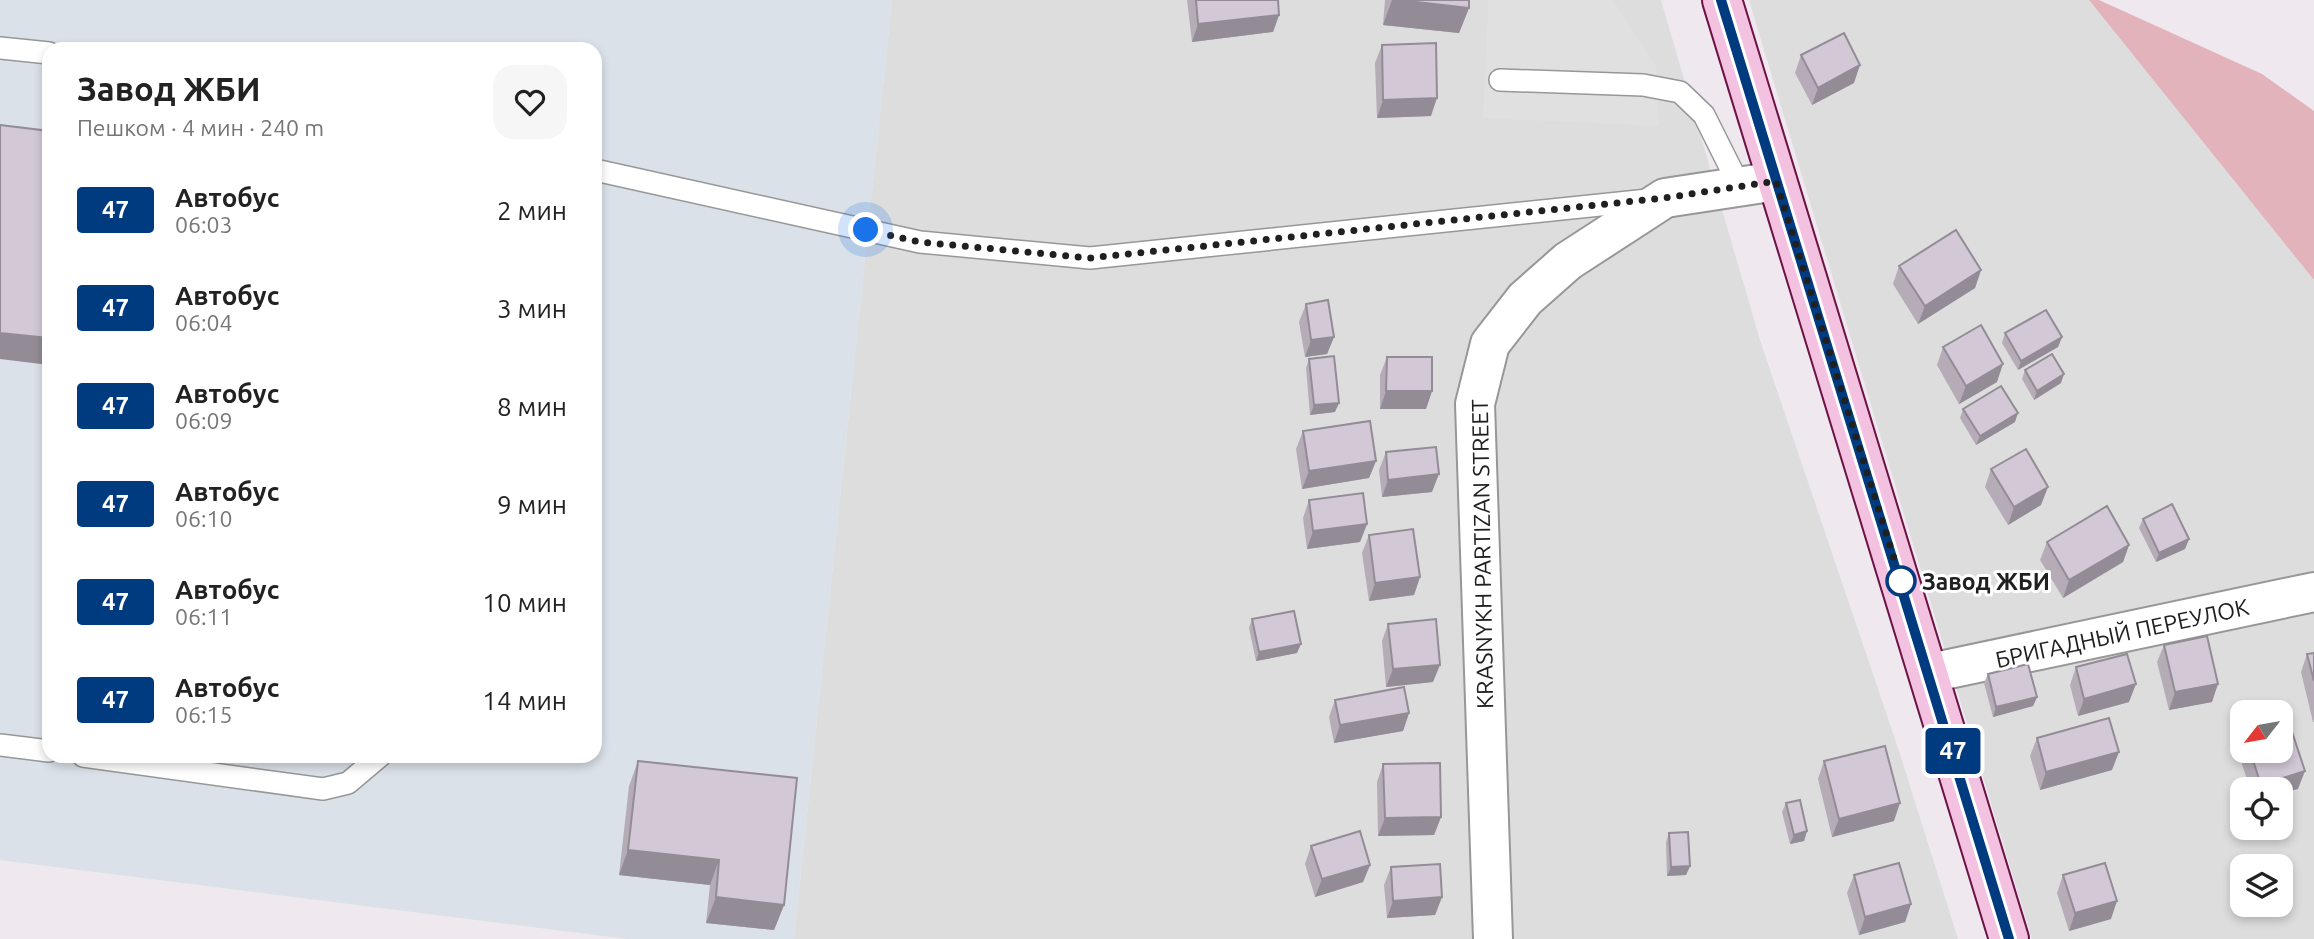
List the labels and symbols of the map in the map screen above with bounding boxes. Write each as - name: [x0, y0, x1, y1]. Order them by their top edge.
- your location: [848, 212, 883, 247]
- street label: KRASNYKH PARTIZAN STREET: [1467, 399, 1497, 709]
- marker: Завод ЖБИ: [1886, 566, 1916, 596]
- place label: Завод ЖБИ: [1922, 569, 2050, 594]
- street label: БРИГАДНЫЙ ПЕРЕУЛОК: [1993, 594, 2251, 672]
- north arrow: [2230, 700, 2292, 763]
- line badge: 47: [1922, 728, 1984, 774]

